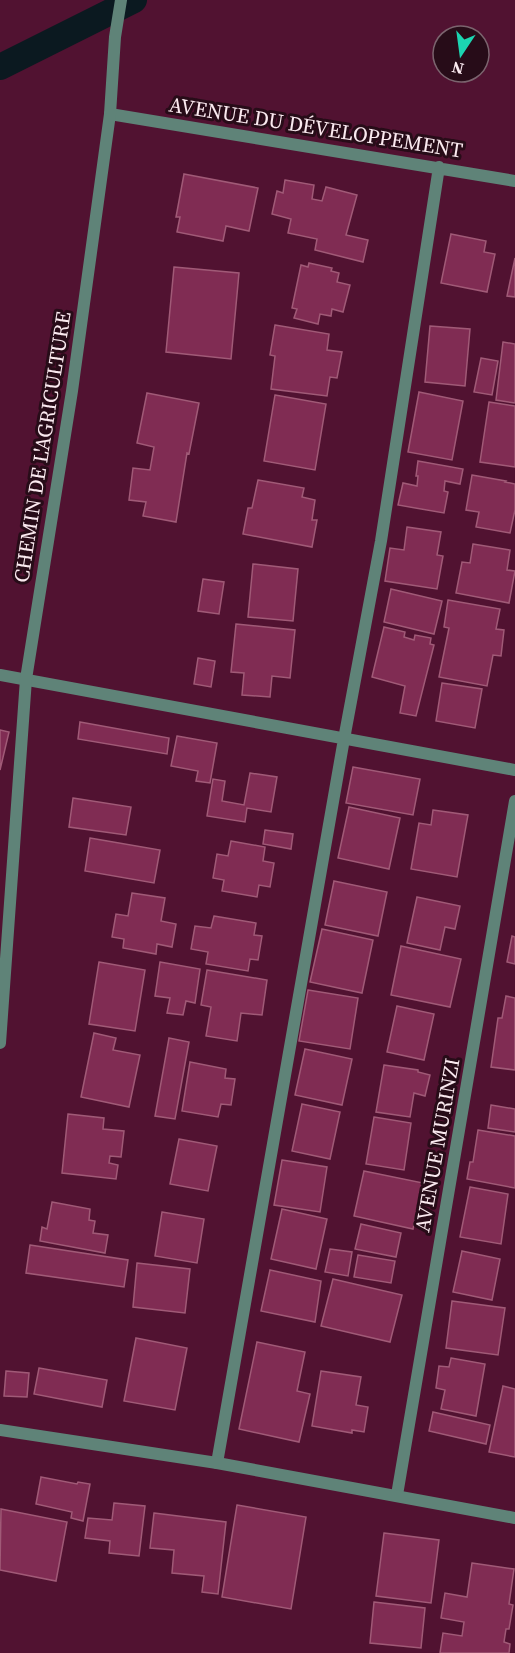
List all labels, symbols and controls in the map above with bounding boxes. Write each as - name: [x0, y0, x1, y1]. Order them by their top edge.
- north arrow: [431, 24, 491, 84]
- text: N: [449, 57, 466, 81]
- street label: AVENUE DU DÉVELOPPEMENT: [167, 89, 465, 165]
- street label: CHEMIN DE L'AGRICULTURE: [6, 309, 78, 585]
- street label: AVENUE MURINZI: [407, 1056, 467, 1234]

